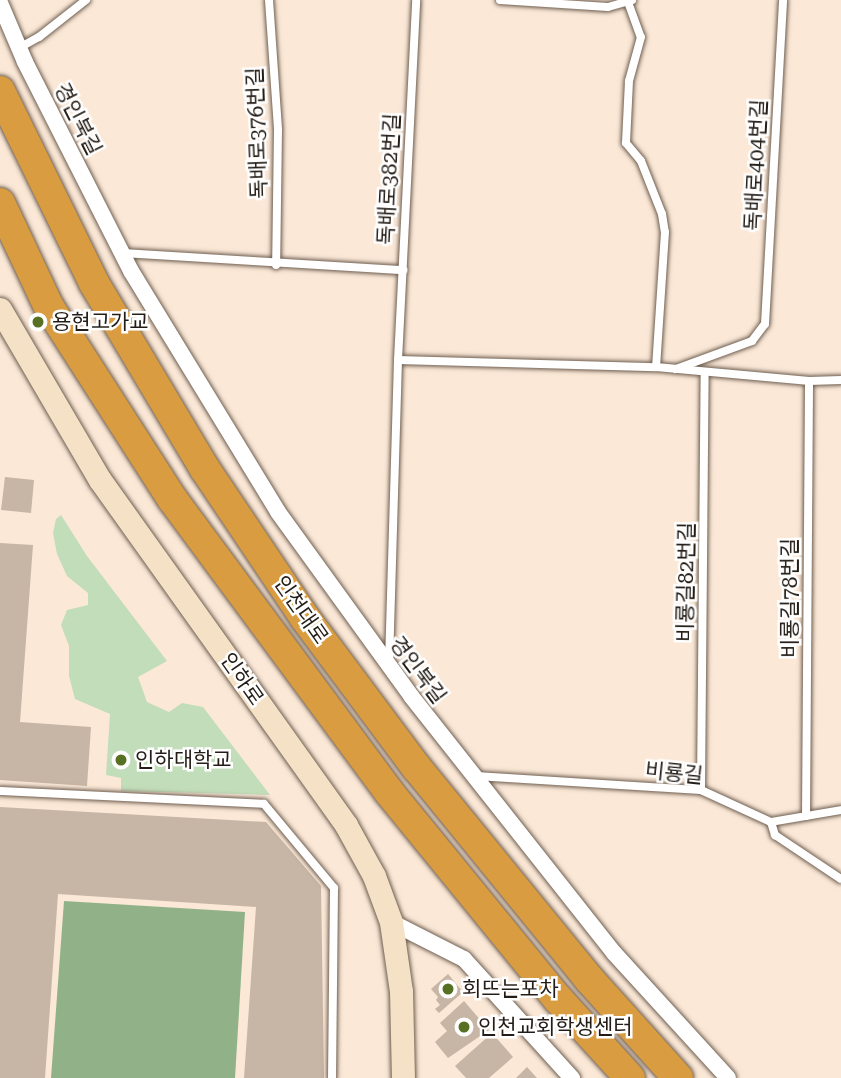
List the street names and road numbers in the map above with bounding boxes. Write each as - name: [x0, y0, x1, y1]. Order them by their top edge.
- street label: 독배로376번길: [242, 67, 272, 199]
- street label: 경인북길: [49, 79, 107, 159]
- street label: 독배로404번길: [740, 98, 772, 232]
- street label: 독배로382번길: [373, 112, 405, 246]
- street label: 비룡길82번길: [672, 522, 700, 642]
- street label: 비룡길78번길: [777, 538, 803, 658]
- street label: 인천대로: [269, 571, 333, 649]
- street label: 경인북길: [385, 632, 451, 708]
- street label: 인하로: [215, 648, 269, 710]
- street label: 비룡길: [644, 757, 704, 789]

